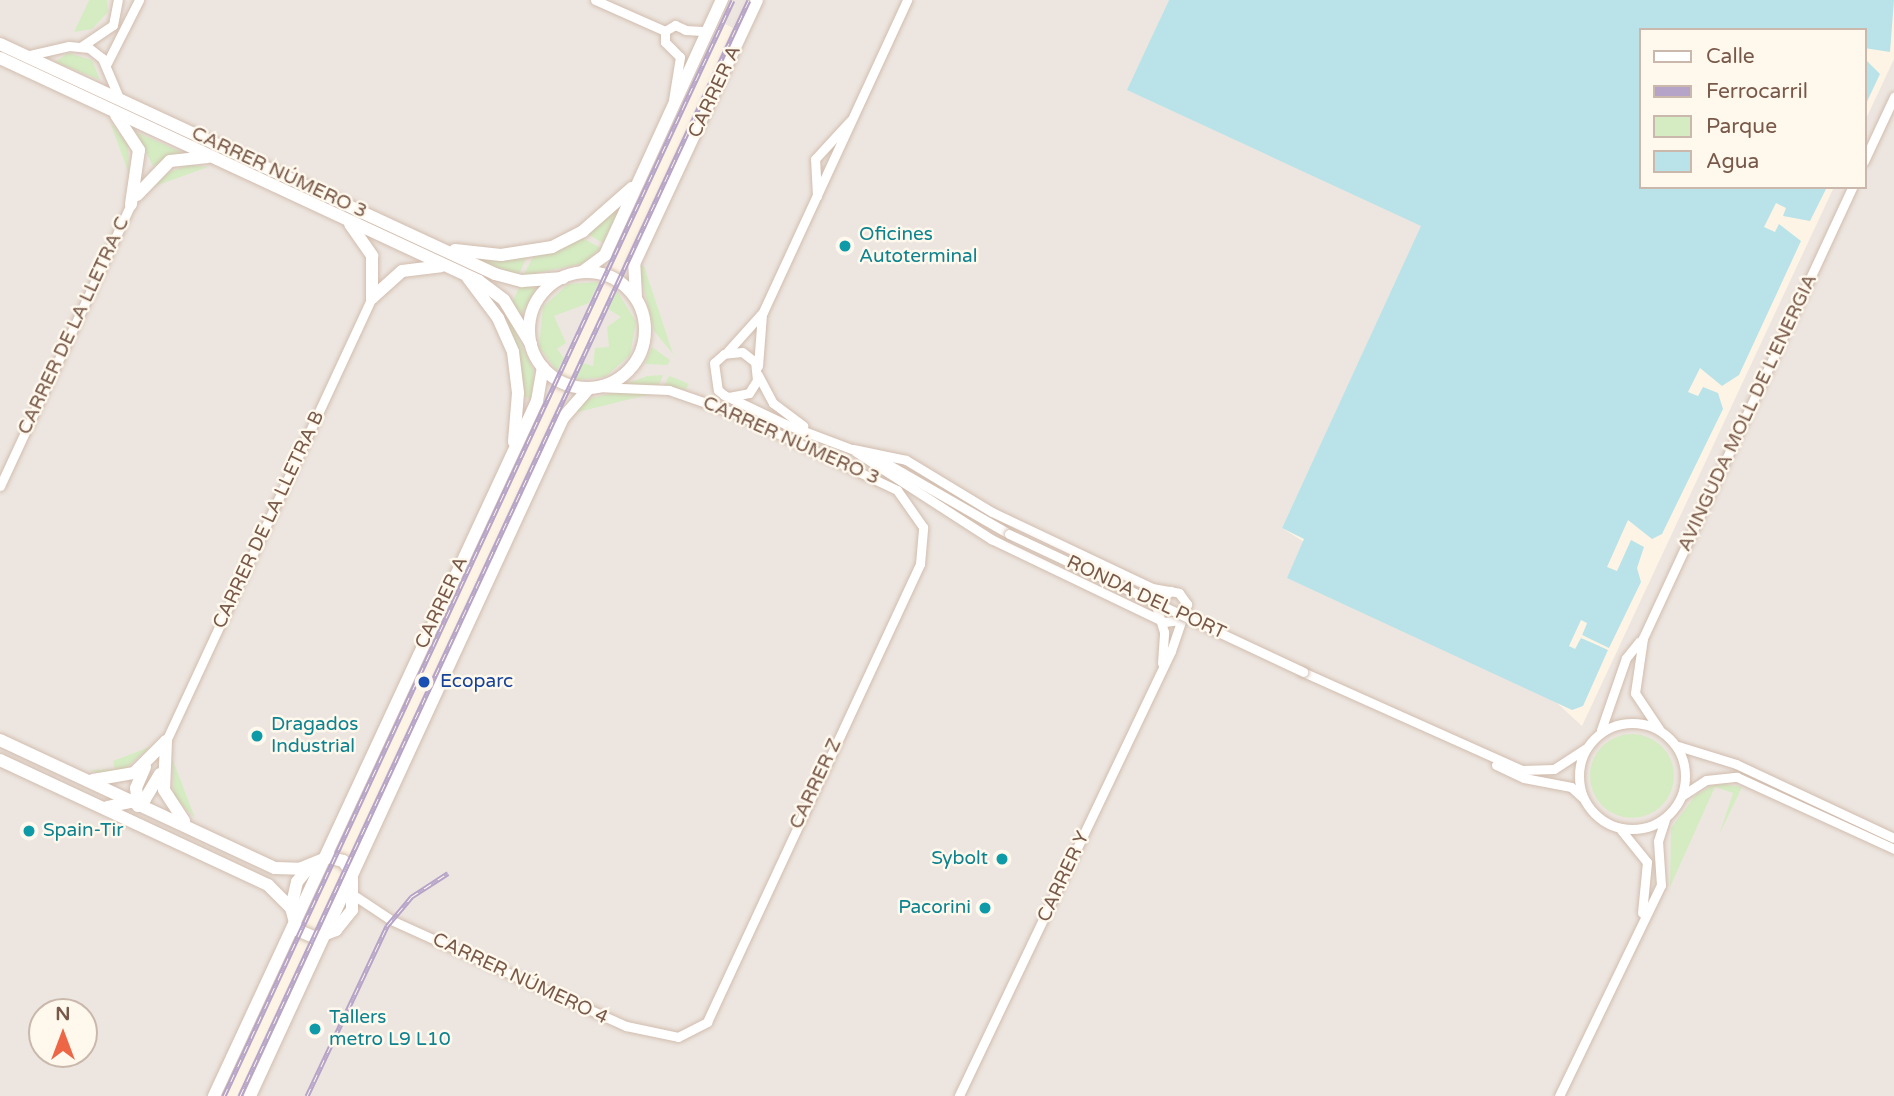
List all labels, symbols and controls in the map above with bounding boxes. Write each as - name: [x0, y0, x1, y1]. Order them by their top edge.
- legend: [1638, 28, 1866, 189]
- street label: CARRER A: [684, 42, 746, 142]
- text: Calle: [1706, 44, 1755, 69]
- text: Ferrocarril: [1706, 79, 1808, 104]
- text: Parque: [1706, 114, 1777, 139]
- street label: CARRER NÚMERO 3: [188, 122, 370, 224]
- text: Agua: [1706, 149, 1759, 174]
- street label: CARRER DE LA LLETRA C: [13, 214, 135, 438]
- place label: Oficines Autoterminal: [859, 224, 977, 268]
- marker: Oficines Autoterminal: [837, 238, 853, 254]
- street label: AVINGUDA MOLL DE L'ENERGIA: [1674, 271, 1822, 555]
- street label: CARRER NÚMERO 3: [699, 392, 883, 490]
- street label: CARRER DE LA LLETRA B: [208, 408, 330, 632]
- street label: RONDA DEL PORT: [1063, 551, 1229, 645]
- street label: CARRER A: [411, 553, 473, 653]
- place label: Ecoparc: [440, 671, 513, 693]
- marker: Ecoparc: [414, 672, 434, 692]
- place label: Dragados Industrial: [271, 714, 358, 758]
- marker: Dragados Industrial: [249, 728, 265, 744]
- street label: CARRER Z: [785, 735, 847, 833]
- place label: Spain-Tir: [43, 820, 123, 842]
- marker: Spain-Tir: [21, 823, 37, 839]
- street label: CARRER Y: [1033, 828, 1095, 926]
- place label: Sybolt: [931, 848, 988, 870]
- marker: Sybolt: [994, 851, 1010, 867]
- place label: Pacorini: [898, 897, 971, 919]
- marker: Pacorini: [977, 900, 993, 916]
- street label: CARRER NÚMERO 4: [429, 928, 611, 1030]
- north arrow: [28, 998, 98, 1068]
- text: N: [55, 1003, 71, 1025]
- place label: Tallers metro L9 L10: [329, 1007, 451, 1051]
- marker: Tallers metro L9 L10: [307, 1021, 323, 1037]

